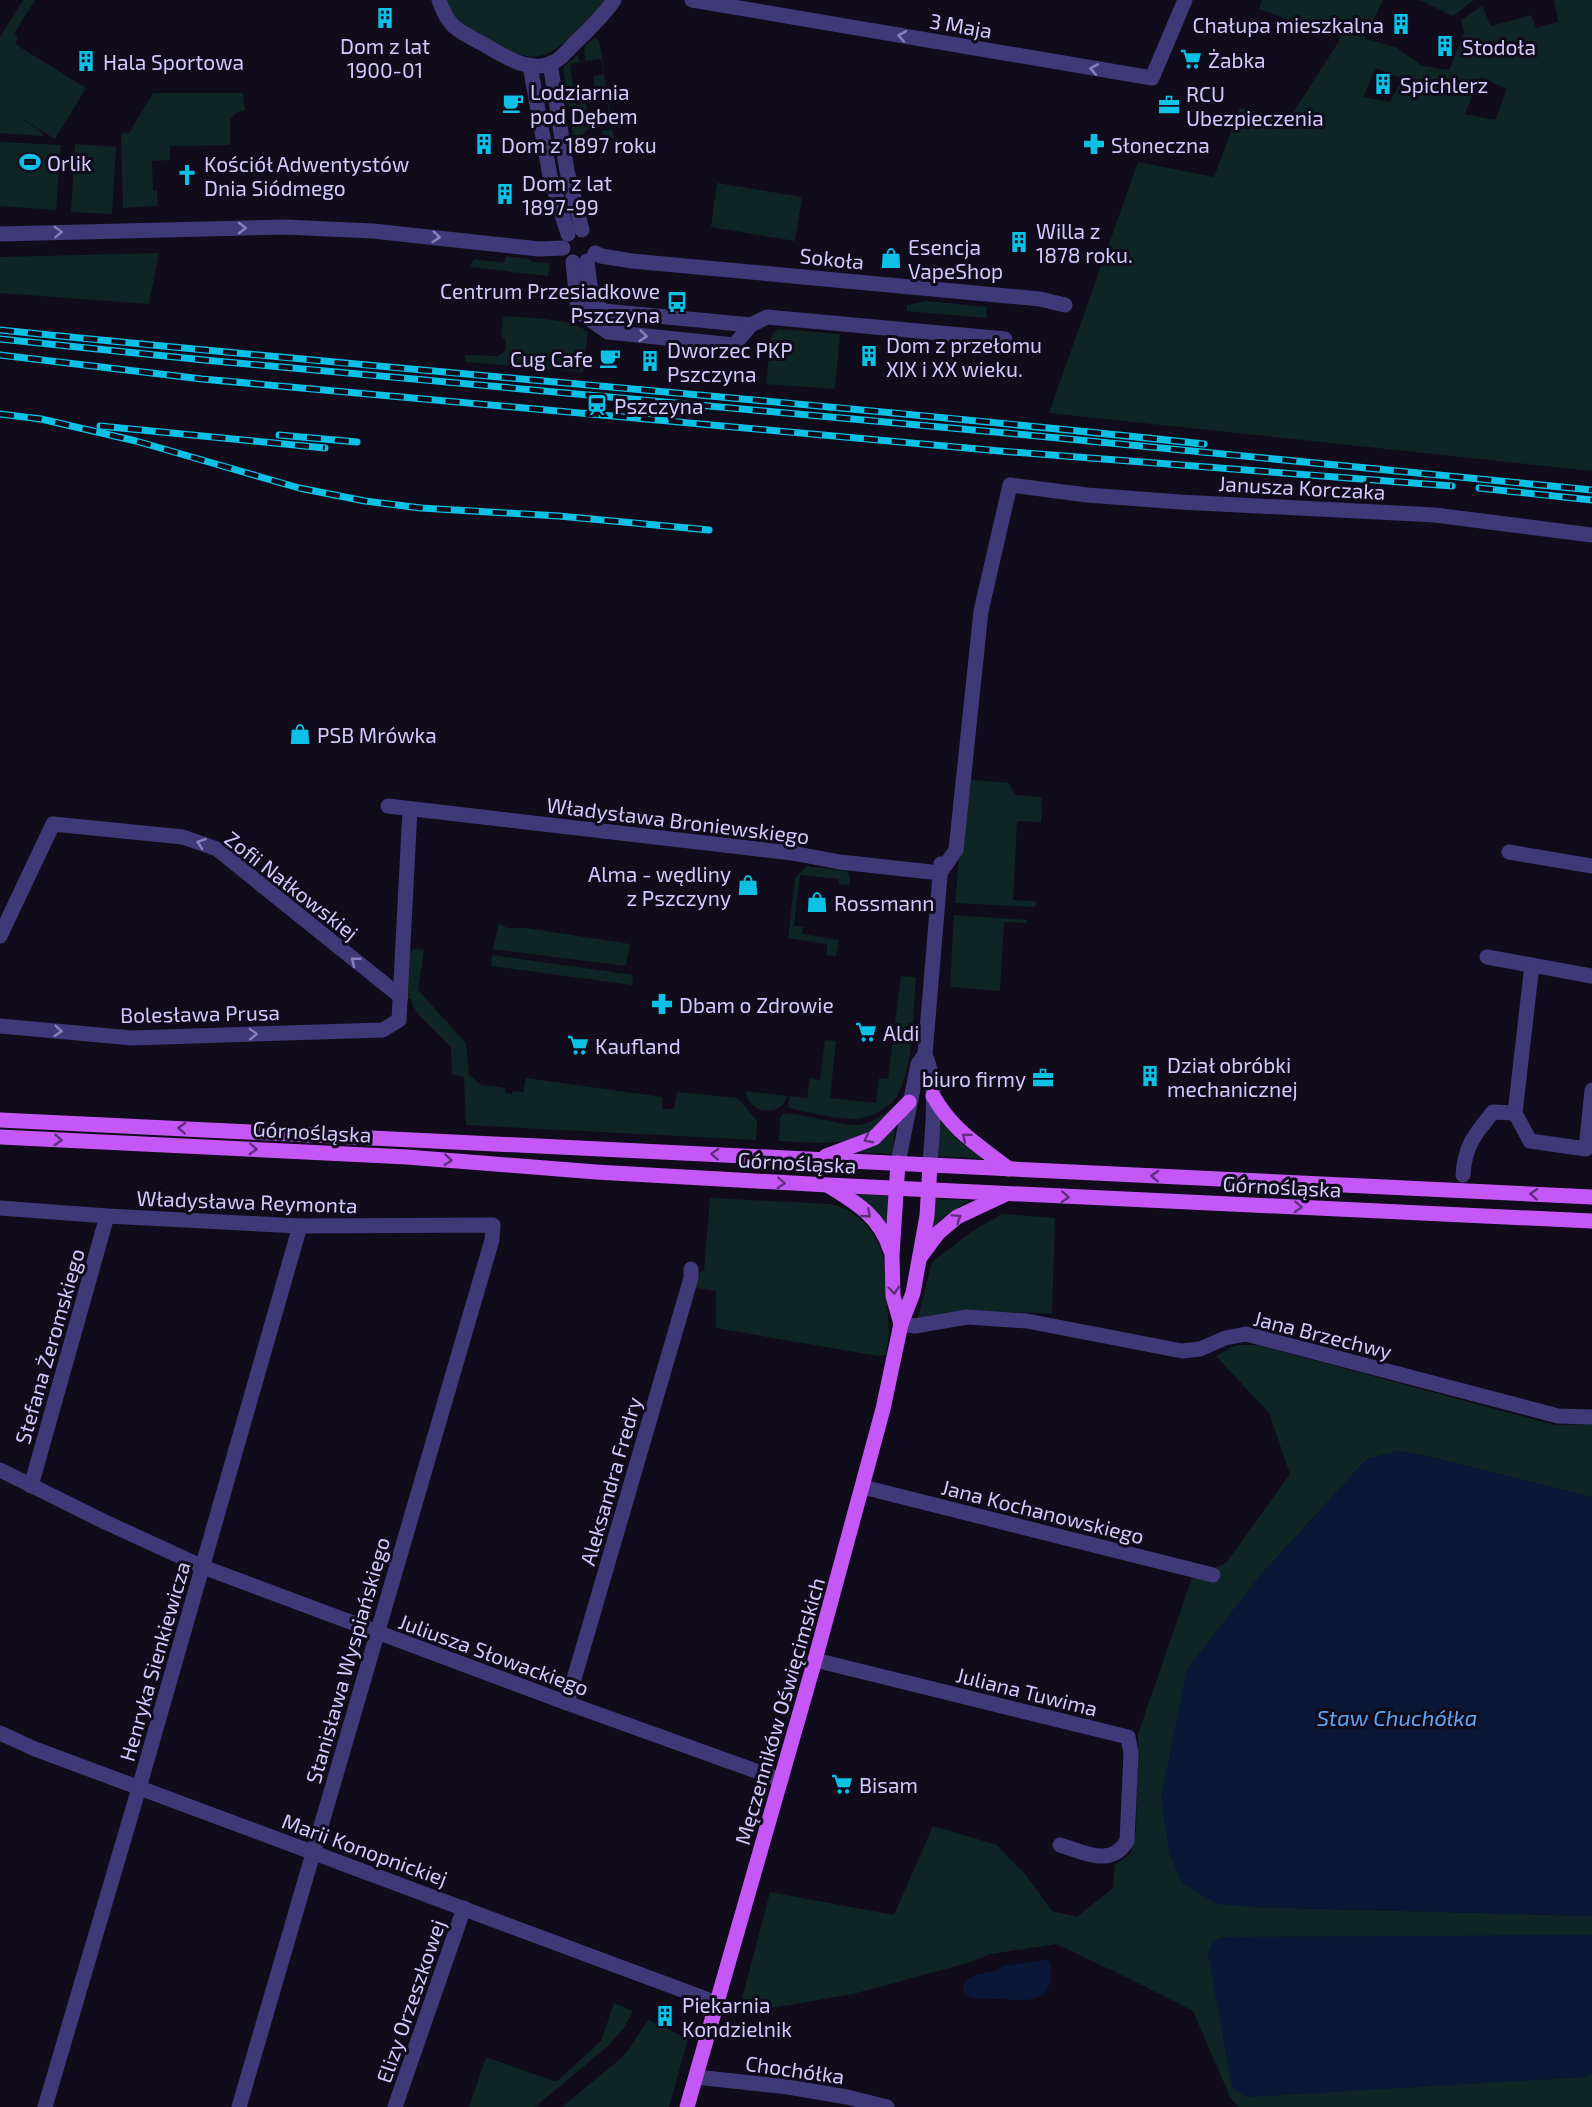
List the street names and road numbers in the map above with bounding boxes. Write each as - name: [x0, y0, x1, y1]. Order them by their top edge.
- street label: 3 Maja: [928, 7, 994, 44]
- street label: Sokoła: [799, 242, 865, 274]
- street label: Janusza Korczaka: [1218, 470, 1386, 504]
- street label: Władysława Broniewskiego: [545, 791, 811, 849]
- street label: Zofii Nałkowskiej: [220, 825, 364, 946]
- street label: Bolesława Prusa: [120, 999, 280, 1027]
- street label: Górnośląska: [252, 1115, 372, 1147]
- street label: Górnośląska: [737, 1146, 857, 1178]
- street label: Górnośląska: [1222, 1170, 1342, 1202]
- street label: Władysława Reymonta: [136, 1185, 358, 1217]
- street label: Stefana Żeromskiego: [9, 1246, 89, 1446]
- street label: Jana Brzechwy: [1251, 1305, 1395, 1363]
- street label: Aleksandra Fredry: [574, 1394, 646, 1568]
- street label: Jana Kochanowskiego: [939, 1474, 1147, 1548]
- street label: Stanisława Wyspiańskiego: [300, 1534, 394, 1786]
- street label: Henryka Sienkiewicza: [114, 1558, 194, 1764]
- street label: Męczenników Oświęcimskich: [729, 1575, 829, 1847]
- street label: Juliusza Słowackiego: [396, 1608, 592, 1700]
- street label: Juliana Tuwima: [954, 1661, 1100, 1721]
- street label: Marii Konopnickiej: [279, 1808, 451, 1891]
- street label: Elizy Orzeszkowej: [370, 1916, 451, 2086]
- street label: Chochółka: [744, 2050, 846, 2088]

